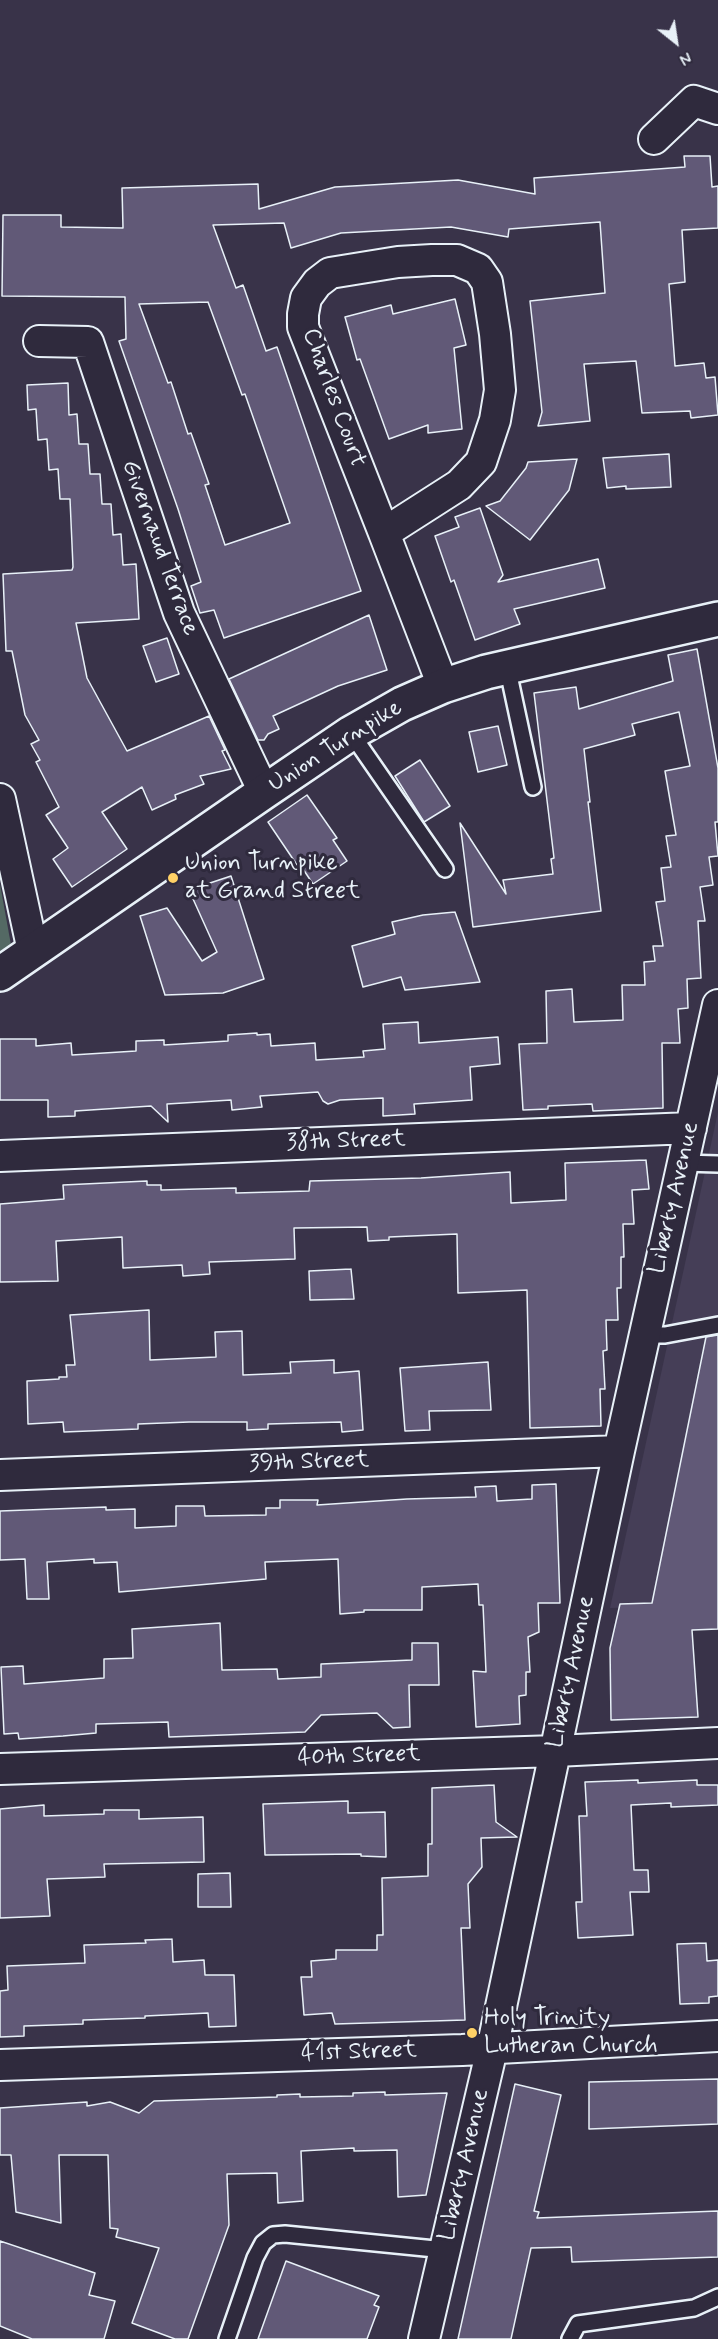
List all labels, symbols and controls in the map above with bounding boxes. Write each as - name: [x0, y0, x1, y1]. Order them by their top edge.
- north arrow: [646, 12, 706, 72]
- text: N: [675, 46, 695, 70]
- street label: Charles Court: [295, 325, 371, 471]
- street label: Givernaud Terrace: [114, 456, 204, 640]
- street label: Union Turnpike: [264, 694, 408, 800]
- place label: Union Turnpike at Grand Street: [185, 850, 360, 906]
- marker: Union Turnpike at Grand Street: [166, 871, 180, 885]
- street label: Liberty Avenue: [644, 1119, 706, 1277]
- street label: 38th Street: [286, 1126, 406, 1158]
- street label: 39th Street: [248, 1447, 370, 1479]
- street label: Liberty Avenue: [542, 1593, 602, 1751]
- street label: 40th Street: [297, 1740, 421, 1774]
- place label: Holy Trinity Lutheran Church: [484, 2005, 658, 2061]
- marker: Holy Trinity Lutheran Church: [465, 2026, 479, 2040]
- street label: 41st Street: [301, 2037, 417, 2069]
- street label: Liberty Avenue: [434, 2086, 496, 2244]

